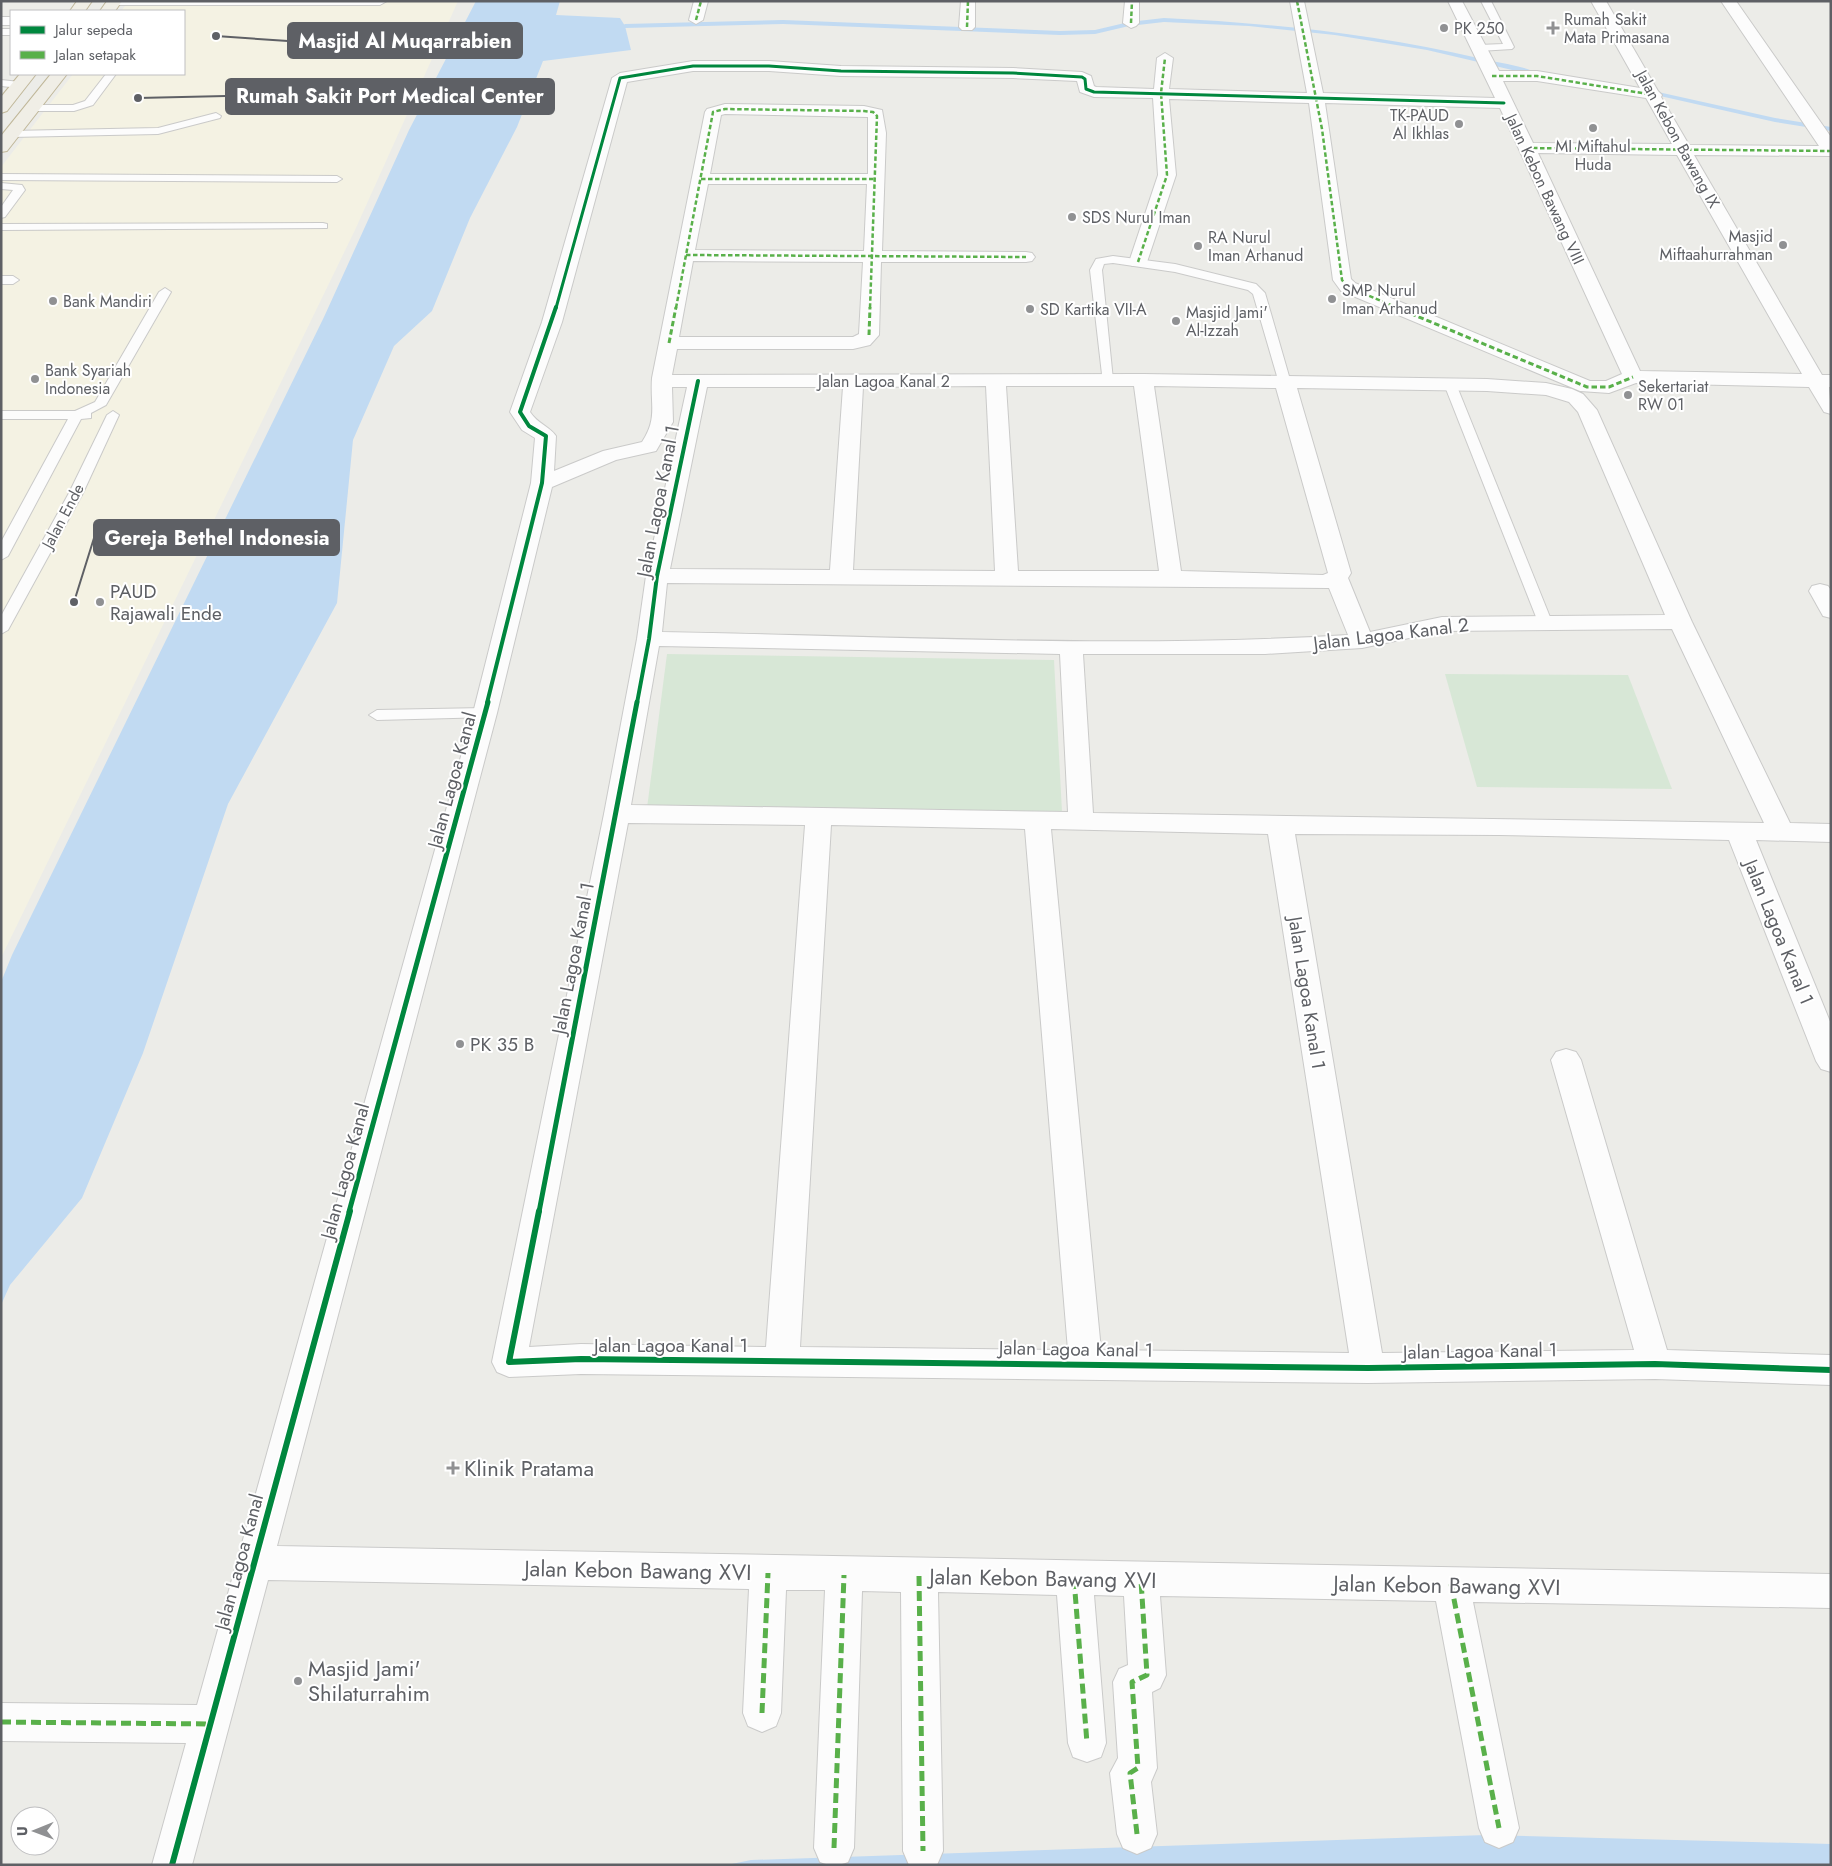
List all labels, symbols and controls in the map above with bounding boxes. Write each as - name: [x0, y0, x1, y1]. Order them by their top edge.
- place label: Rumah Sakit Mata Primasana: [1564, 8, 1670, 49]
- legend: [10, 10, 185, 75]
- place label: PK 250: [1454, 17, 1504, 40]
- text: Jalur sepeda: [53, 19, 133, 41]
- marker: Rumah Sakit Mata Primasana: [1546, 21, 1560, 35]
- marker: PK 250: [1438, 22, 1450, 34]
- callout: Masjid Al Muqarrabien: [288, 23, 522, 58]
- text: Masjid Al Muqarrabien: [298, 27, 512, 56]
- text: Jalan setapak: [53, 44, 136, 66]
- street label: Jalan Kebon Bawang IX: [1630, 64, 1725, 212]
- callout: Rumah Sakit Port Medical Center: [226, 79, 554, 114]
- text: Rumah Sakit Port Medical Center: [236, 82, 545, 111]
- place label: TK-PAUD Al Ikhlas: [1390, 104, 1449, 145]
- street label: Jalan Kebon Bawang VIII: [1499, 108, 1590, 268]
- marker: TK-PAUD Al Ikhlas: [1453, 118, 1465, 130]
- marker: MI Miftahul Huda: [1587, 122, 1599, 134]
- place label: MI Miftahul Huda: [1555, 135, 1631, 176]
- place label: SDS Nurul Iman: [1082, 206, 1191, 229]
- marker: SDS Nurul Iman: [1066, 211, 1078, 223]
- place label: Masjid Miftaahurrahman: [1660, 225, 1773, 266]
- place label: RA Nurul Iman Arhanud: [1208, 226, 1303, 267]
- marker: Masjid Miftaahurrahman: [1777, 239, 1789, 251]
- marker: RA Nurul Iman Arhanud: [1192, 240, 1204, 252]
- place label: SMP Nurul Iman Arhanud: [1342, 279, 1437, 320]
- place label: Bank Mandiri: [63, 290, 152, 313]
- marker: SMP Nurul Iman Arhanud: [1326, 293, 1338, 305]
- marker: Bank Mandiri: [47, 295, 59, 307]
- place label: SD Kartika VII-A: [1040, 298, 1147, 321]
- place label: Masjid Jami' Al-Izzah: [1186, 301, 1268, 342]
- marker: SD Kartika VII-A: [1024, 303, 1036, 315]
- marker: Masjid Jami' Al-Izzah: [1170, 315, 1182, 327]
- place label: Bank Syariah Indonesia: [45, 359, 131, 400]
- street label: Jalan Lagoa Kanal 2: [816, 370, 950, 393]
- marker: Bank Syariah Indonesia: [29, 373, 41, 385]
- place label: Sekertariat RW 01: [1638, 375, 1708, 416]
- marker: Sekertariat RW 01: [1622, 389, 1634, 401]
- street label: Jalan Lagoa Kanal 1: [629, 423, 686, 582]
- street label: Jalan Ende: [35, 479, 90, 554]
- callout: Gereja Bethel Indonesia: [94, 520, 339, 555]
- text: Gereja Bethel Indonesia: [104, 524, 330, 553]
- place label: PAUD Rajawali Ende: [110, 578, 222, 627]
- marker: PAUD Rajawali Ende: [94, 596, 106, 608]
- street label: Jalan Lagoa Kanal 2: [1309, 611, 1470, 657]
- street label: Jalan Lagoa Kanal: [420, 709, 483, 854]
- street label: Jalan Lagoa Kanal 1: [1736, 853, 1820, 1009]
- street label: Jalan Lagoa Kanal 1: [544, 880, 601, 1039]
- street label: Jalan Lagoa Kanal 1: [1281, 912, 1332, 1071]
- place label: PK 35 B: [470, 1031, 534, 1058]
- marker: PK 35 B: [454, 1038, 466, 1050]
- street label: Jalan Lagoa Kanal: [313, 1100, 376, 1245]
- street label: Jalan Lagoa Kanal 1: [591, 1332, 748, 1359]
- street label: Jalan Lagoa Kanal 1: [996, 1334, 1153, 1364]
- street label: Jalan Lagoa Kanal 1: [1400, 1336, 1557, 1366]
- place label: Klinik Pratama: [464, 1452, 594, 1484]
- marker: Klinik Pratama: [446, 1461, 460, 1475]
- street label: Jalan Lagoa Kanal: [207, 1491, 270, 1636]
- street label: Jalan Kebon Bawang XVI: [521, 1552, 752, 1588]
- street label: Jalan Kebon Bawang XVI: [926, 1560, 1157, 1596]
- street label: Jalan Kebon Bawang XVI: [1330, 1567, 1561, 1603]
- place label: Masjid Jami' Shilaturrahim: [308, 1652, 430, 1709]
- marker: Masjid Jami' Shilaturrahim: [292, 1675, 304, 1687]
- north arrow: [10, 1806, 60, 1856]
- text: U: [12, 1826, 32, 1836]

